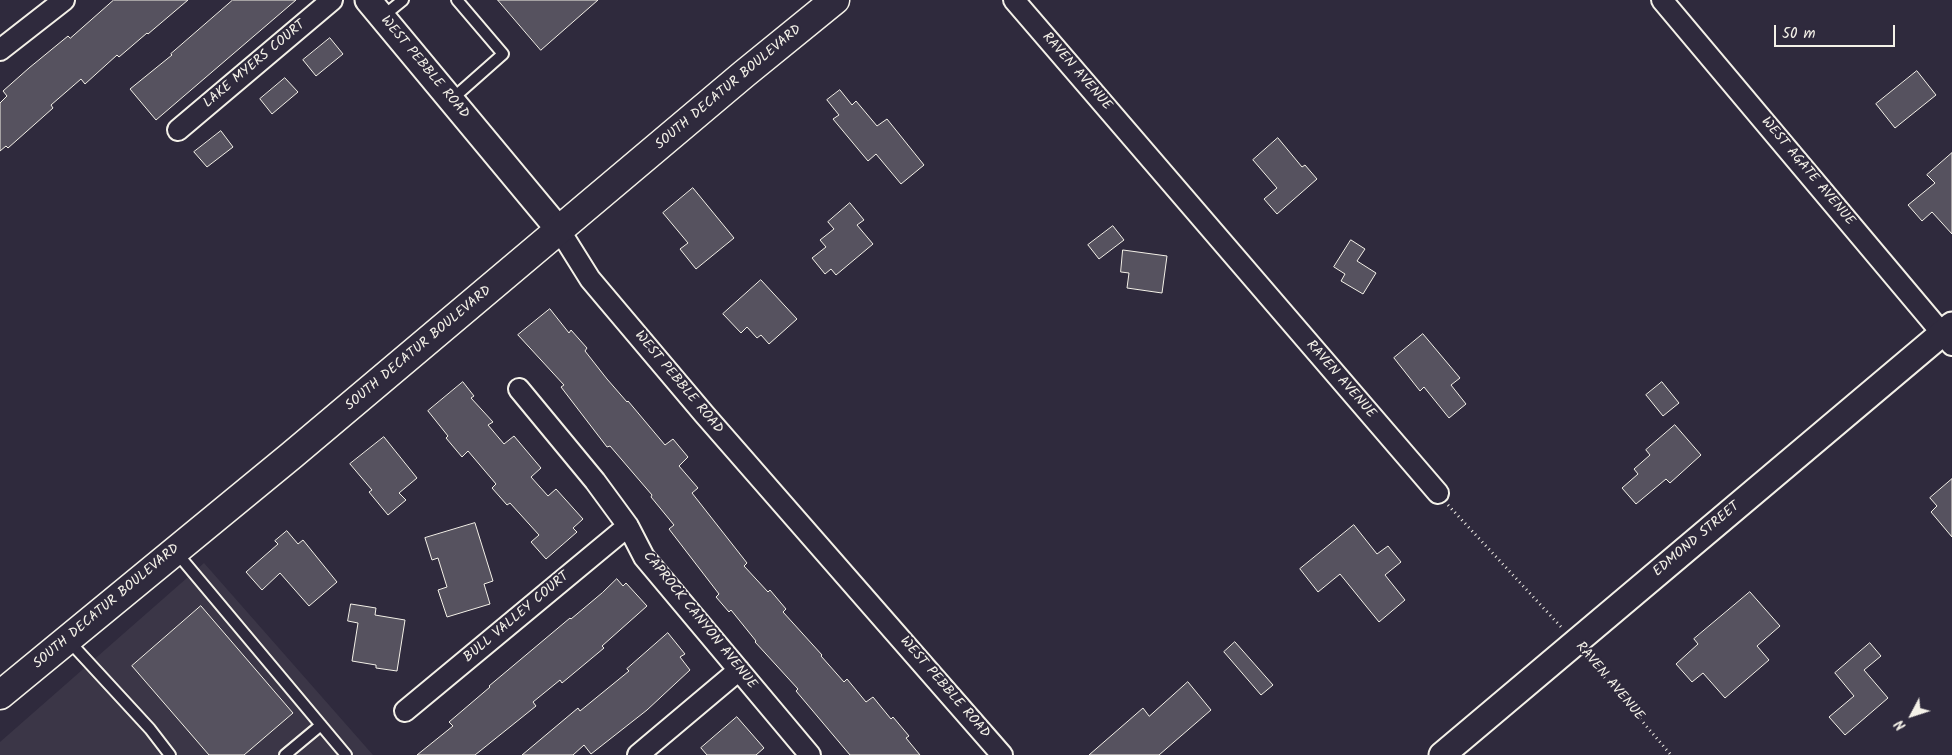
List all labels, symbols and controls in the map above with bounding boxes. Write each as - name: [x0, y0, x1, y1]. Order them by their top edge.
- street label: WEST PEBBLE ROAD: [376, 13, 472, 123]
- scale bar: [1777, 15, 1898, 47]
- street label: LAKE MYERS COURT: [201, 18, 309, 112]
- street label: SOUTH DECATUR BOULEVARD: [653, 22, 805, 154]
- text: 50 m: [1782, 22, 1816, 46]
- street label: RAVEN AVENUE: [1038, 30, 1114, 114]
- street label: WEST AGATE AVENUE: [1757, 114, 1857, 230]
- street label: SOUTH DECATUR BOULEVARD: [343, 283, 495, 415]
- street label: WEST PEBBLE ROAD: [630, 328, 726, 438]
- street label: RAVEN AVENUE: [1302, 338, 1378, 422]
- street label: EDMOND STREET: [1650, 499, 1744, 581]
- street label: SOUTH DECATUR BOULEVARD: [31, 541, 183, 673]
- street label: CAPROCK CANYON AVENUE: [638, 549, 760, 693]
- street label: BULL VALLEY COURT: [461, 569, 573, 667]
- street label: WEST PEBBLE ROAD: [895, 634, 993, 742]
- street label: RAVEN AVENUE: [1571, 639, 1647, 725]
- north arrow: [1887, 690, 1937, 740]
- text: N: [1889, 714, 1912, 735]

